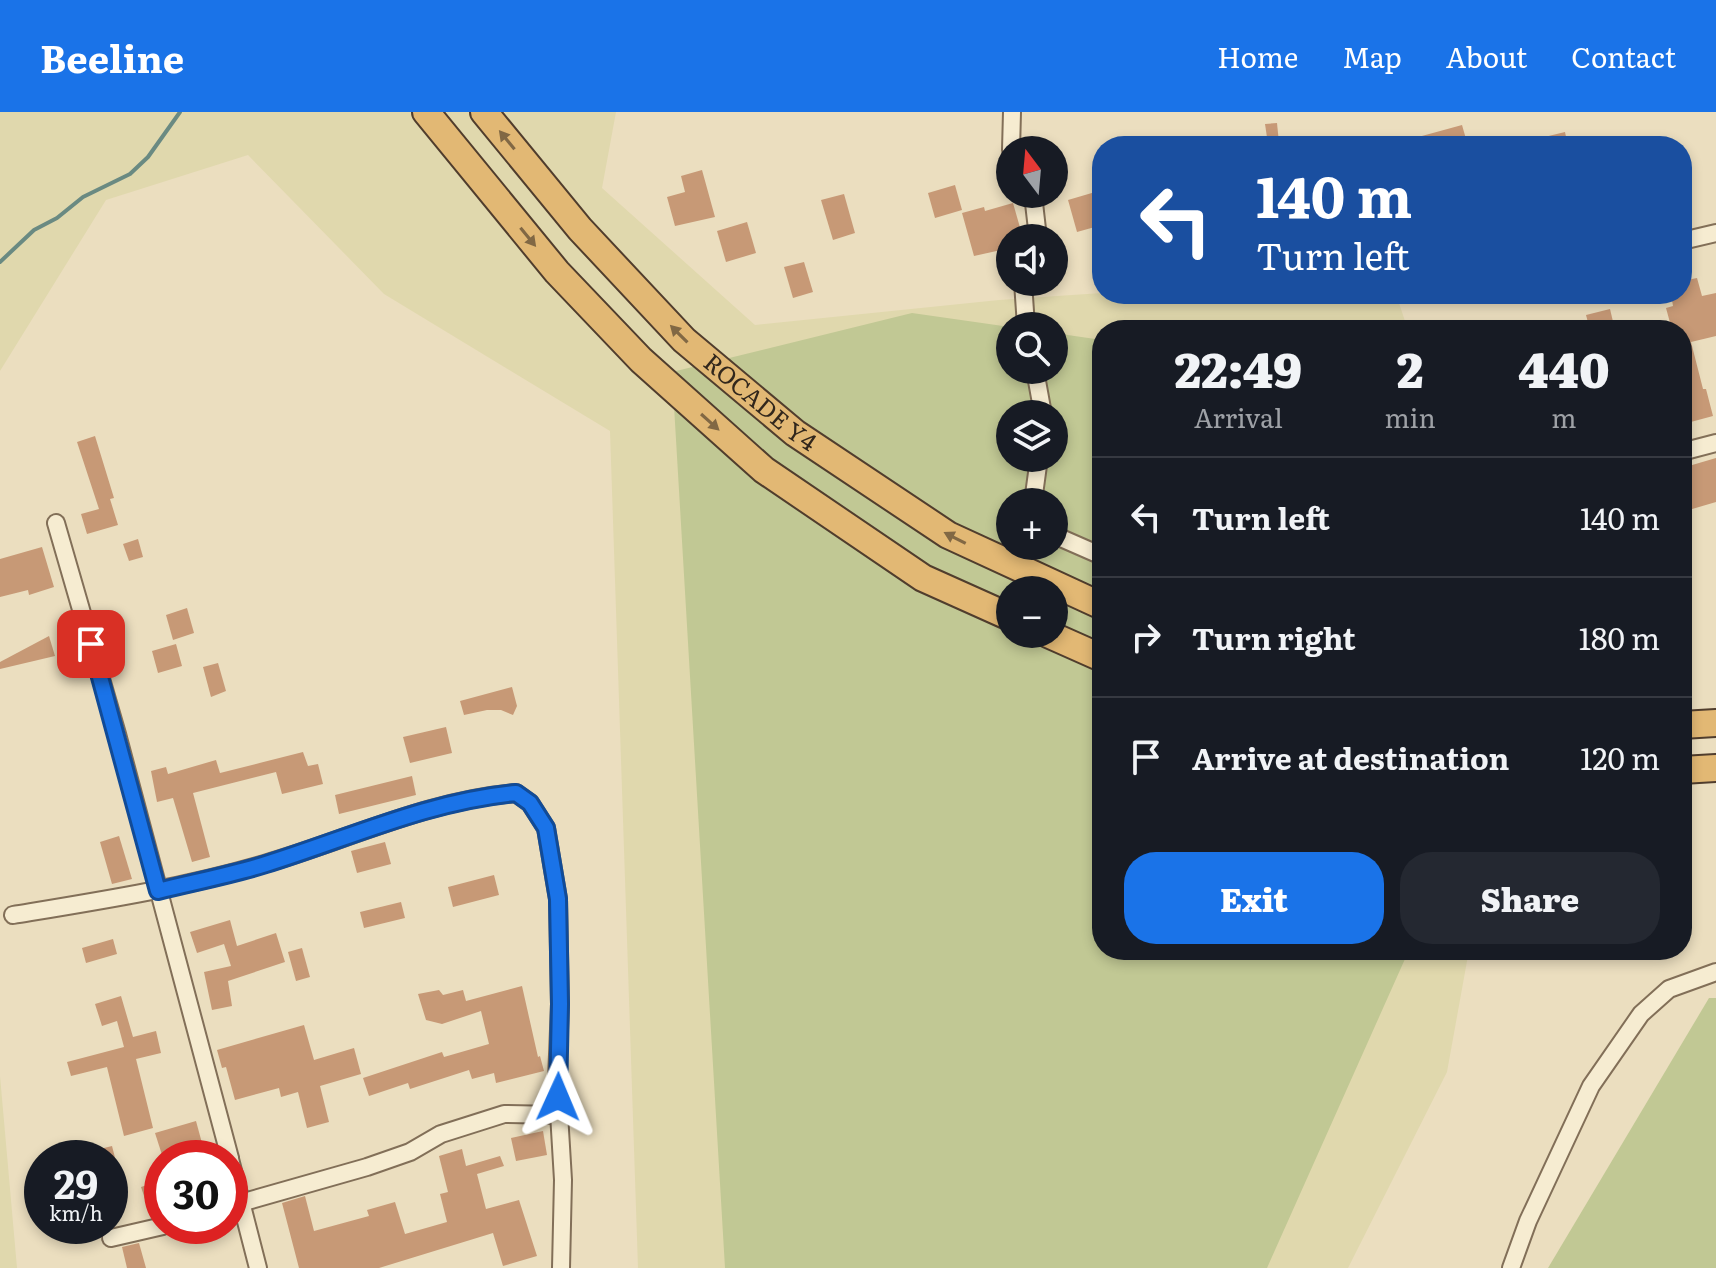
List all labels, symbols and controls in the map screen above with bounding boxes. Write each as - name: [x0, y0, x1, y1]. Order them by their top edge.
- text: Beeline: [40, 28, 184, 85]
- text: Home: [1217, 35, 1298, 77]
- text: Map: [1342, 35, 1402, 77]
- text: About: [1446, 35, 1527, 77]
- text: Contact: [1571, 35, 1676, 77]
- one-way arrow: [499, 130, 516, 150]
- north arrow: [996, 136, 1068, 208]
- map controls: [996, 136, 1068, 648]
- text: 140 m: [1256, 152, 1412, 235]
- icon: left: [1124, 168, 1228, 272]
- button: sound: [996, 224, 1068, 296]
- one-way arrow: [519, 227, 536, 247]
- text: Turn left: [1256, 228, 1410, 281]
- button: search: [996, 312, 1068, 384]
- one-way arrow: [671, 325, 689, 344]
- text: 22:49: [1174, 332, 1302, 403]
- text: 2: [1397, 332, 1423, 403]
- text: 440: [1518, 332, 1610, 403]
- street label: ROCADE Y4: [697, 344, 825, 458]
- text: Arrival: [1194, 397, 1283, 436]
- text: min: [1385, 397, 1436, 436]
- text: m: [1551, 397, 1576, 436]
- button: layers: [996, 400, 1068, 472]
- one-way arrow: [701, 413, 720, 431]
- button: +: [996, 488, 1068, 560]
- icon: left: [1124, 495, 1168, 539]
- text: Turn left: [1192, 495, 1330, 539]
- text: 140 m: [1580, 495, 1660, 539]
- one-way arrow: [944, 532, 967, 545]
- button: −: [996, 576, 1068, 648]
- pin: [57, 610, 125, 678]
- icon: right: [1124, 615, 1168, 659]
- text: Turn right: [1192, 615, 1356, 659]
- text: 180 m: [1579, 615, 1660, 659]
- icon: arrive: [69, 622, 113, 666]
- icon: arrive: [1124, 735, 1168, 779]
- text: Arrive at destination: [1192, 735, 1509, 779]
- text: 120 m: [1580, 735, 1660, 779]
- button: Exit: [1124, 852, 1384, 944]
- button: Share: [1400, 852, 1660, 944]
- position arrow: [516, 1055, 600, 1139]
- speed limit sign: 30: [144, 1140, 248, 1244]
- text: 29: [54, 1152, 98, 1211]
- text: km/h: [49, 1197, 103, 1227]

